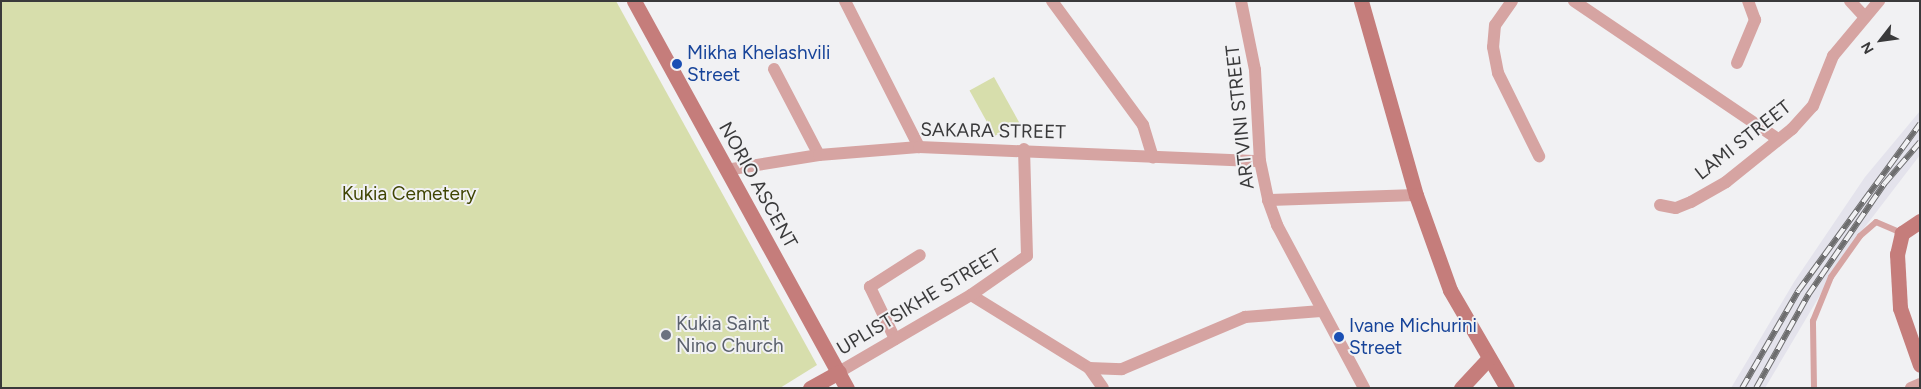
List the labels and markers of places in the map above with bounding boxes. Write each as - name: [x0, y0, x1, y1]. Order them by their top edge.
- place label: Mikha Khelashvili Street: [687, 42, 830, 86]
- marker: Mikha Khelashvili Street: [671, 58, 683, 70]
- place label: Kukia Saint Nino Church: [676, 313, 784, 357]
- place label: Ivane Michurini Street: [1349, 315, 1477, 359]
- marker: Kukia Saint Nino Church: [660, 329, 672, 341]
- marker: Ivane Michurini Street: [1333, 331, 1345, 343]

